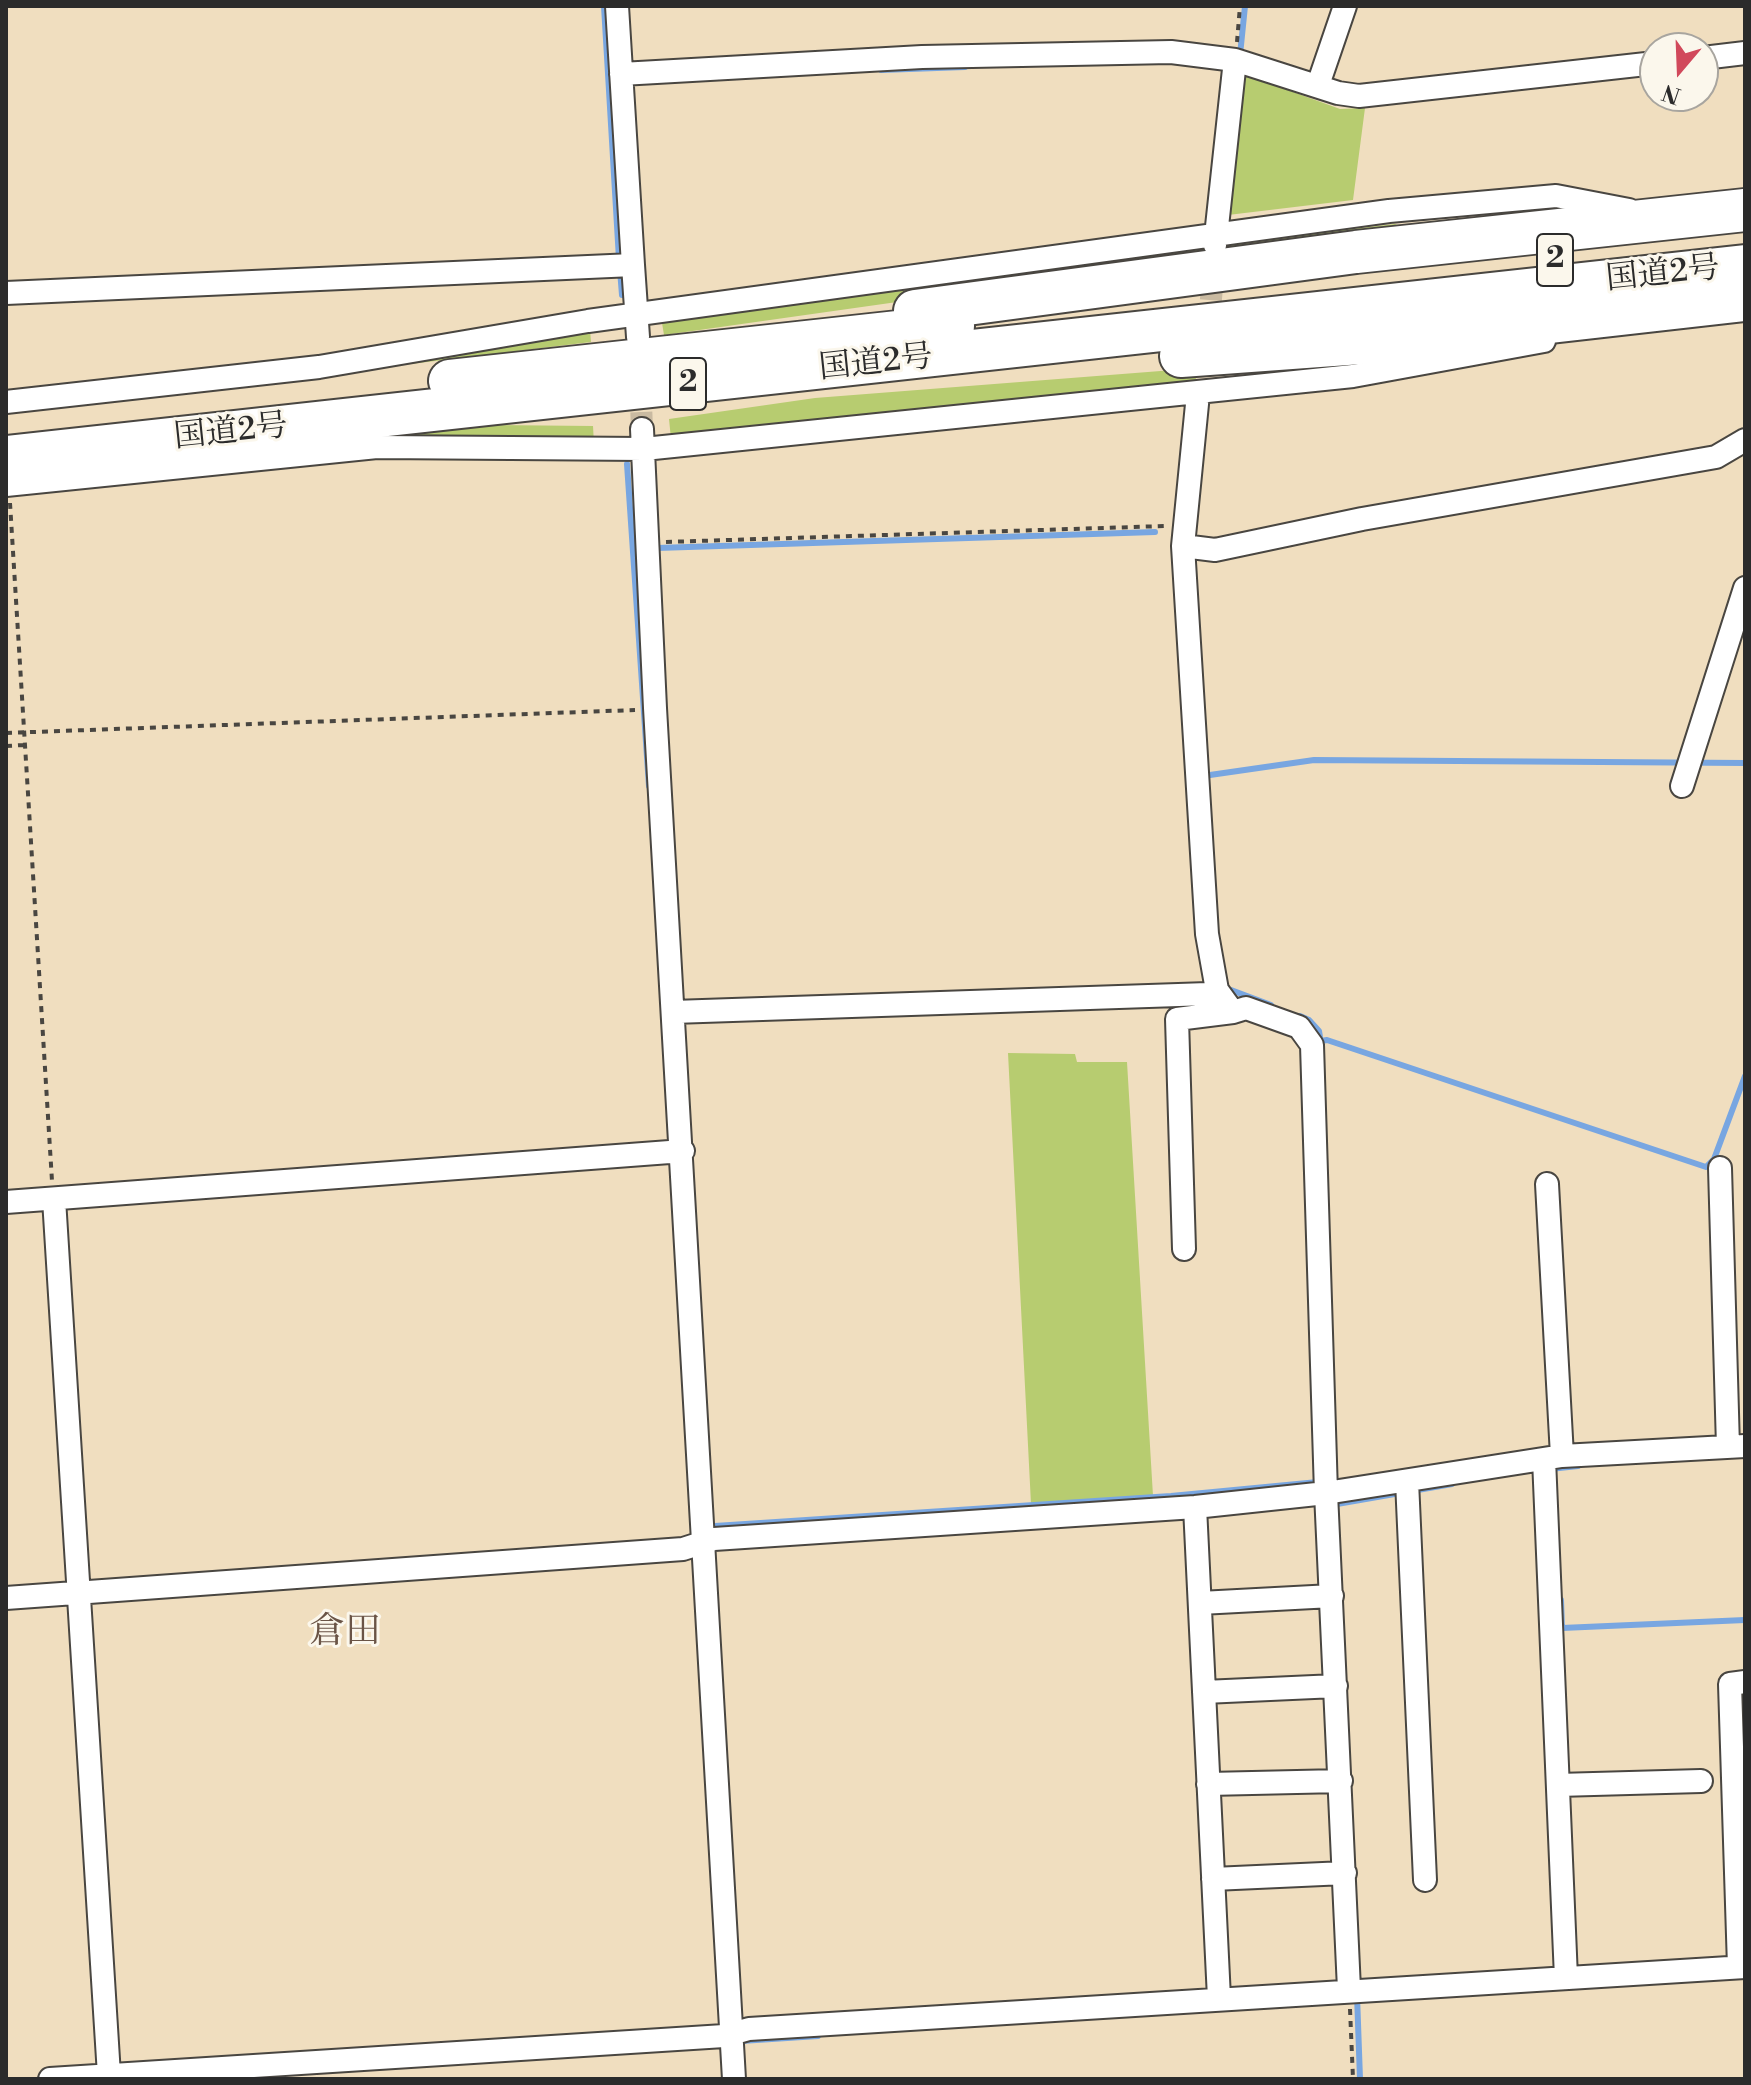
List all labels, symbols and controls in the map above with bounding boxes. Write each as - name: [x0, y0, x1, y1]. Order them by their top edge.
- north arrow: [1639, 32, 1719, 112]
- text: N: [1659, 78, 1684, 109]
- road number: 2: [1537, 234, 1573, 286]
- street label: 国道2号: [1604, 250, 1722, 300]
- street label: 国道2号: [817, 339, 935, 389]
- road number: 2: [670, 358, 706, 410]
- street label: 国道2号: [172, 408, 290, 458]
- district label: 倉田: [309, 1611, 381, 1655]

